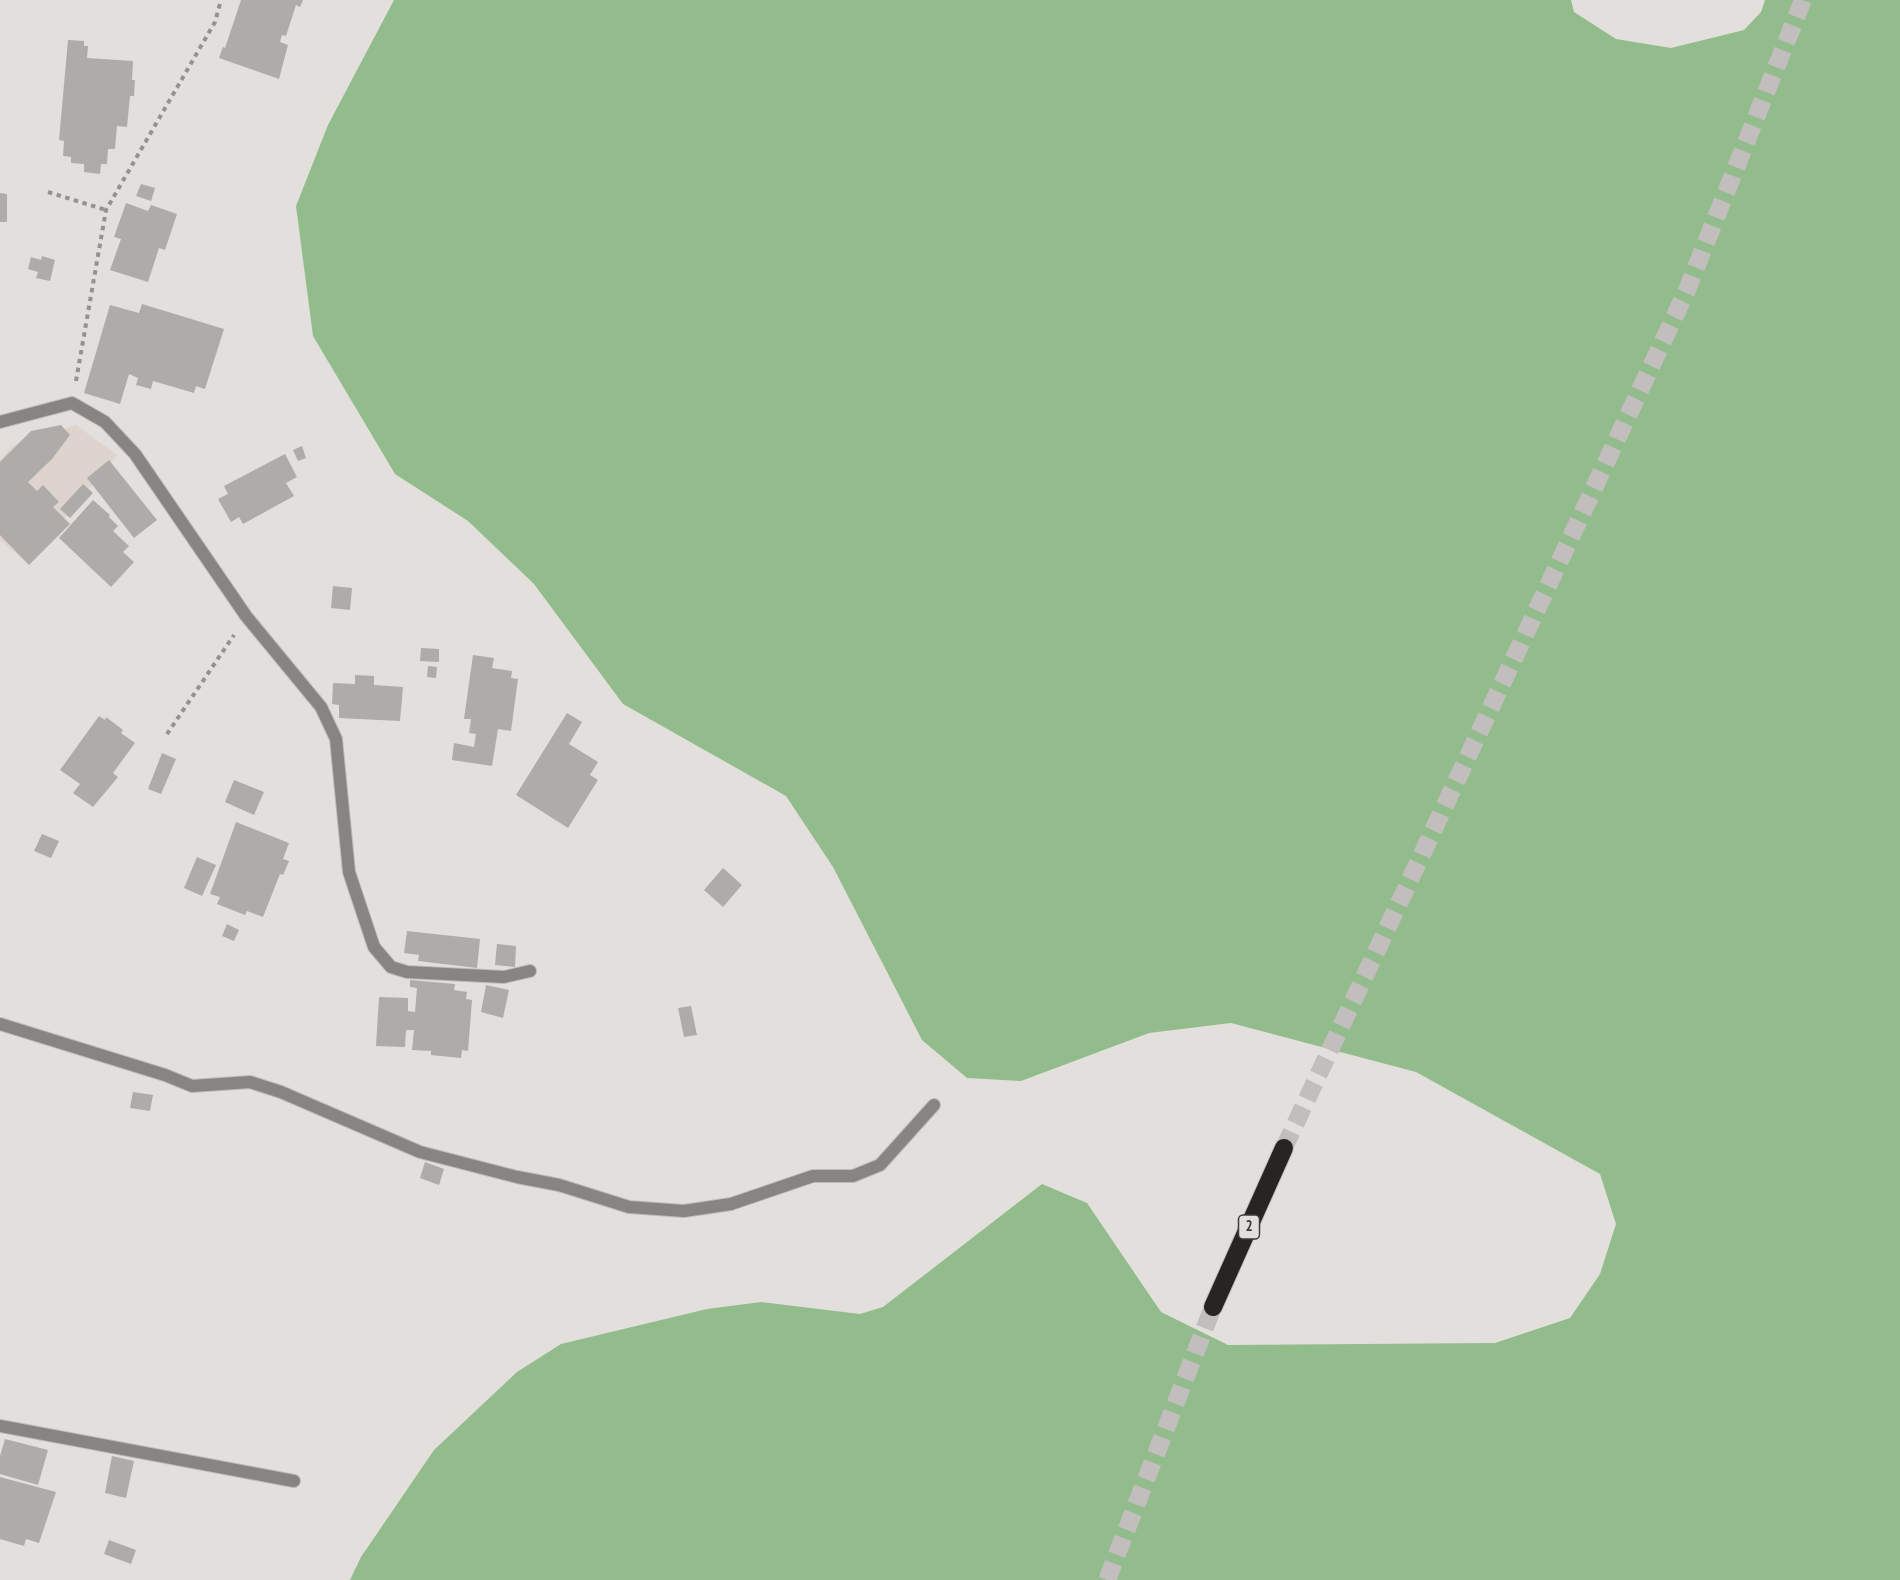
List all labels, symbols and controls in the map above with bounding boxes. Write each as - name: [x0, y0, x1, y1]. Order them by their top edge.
- road number: 2: [1238, 1215, 1260, 1239]

